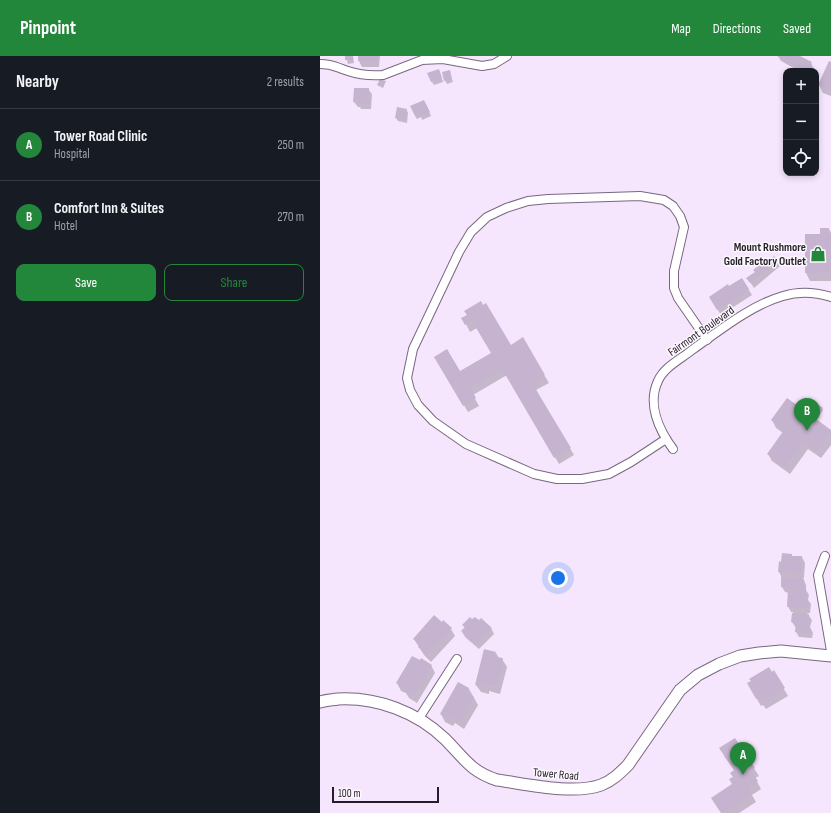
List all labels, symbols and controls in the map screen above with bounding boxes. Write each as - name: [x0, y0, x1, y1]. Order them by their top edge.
- text: Pinpoint: [20, 17, 76, 40]
- text: Map: [671, 20, 691, 37]
- text: Directions: [713, 20, 761, 37]
- text: Saved: [783, 20, 811, 37]
- map controls: [783, 68, 819, 176]
- button: +: [783, 68, 819, 104]
- text: Nearby: [16, 72, 59, 92]
- text: 2 results: [267, 74, 304, 90]
- button: −: [783, 104, 819, 140]
- text: Tower Road Clinic: [54, 127, 147, 146]
- text: A: [26, 137, 32, 153]
- text: 250 m: [277, 137, 304, 153]
- button: locate: [783, 140, 819, 176]
- text: Hospital: [54, 146, 90, 162]
- text: Comfort Inn & Suites: [54, 199, 164, 218]
- text: B: [26, 209, 32, 225]
- text: 270 m: [277, 209, 304, 225]
- text: Hotel: [54, 218, 78, 234]
- place label: Mount Rushmore Gold Factory Outlet: [724, 240, 806, 269]
- shop icon: Mount Rushmore Gold Factory Outlet: [809, 245, 827, 263]
- button: Save: [16, 264, 156, 301]
- button: Share: [164, 264, 304, 301]
- street label: Fairmont Boulevard: [665, 303, 737, 360]
- pin: B: [794, 398, 820, 431]
- your location: [548, 568, 568, 588]
- pin: A: [730, 742, 756, 775]
- street label: Tower Road: [532, 765, 579, 784]
- scale bar: [332, 785, 439, 804]
- text: 100 m: [338, 787, 360, 800]

